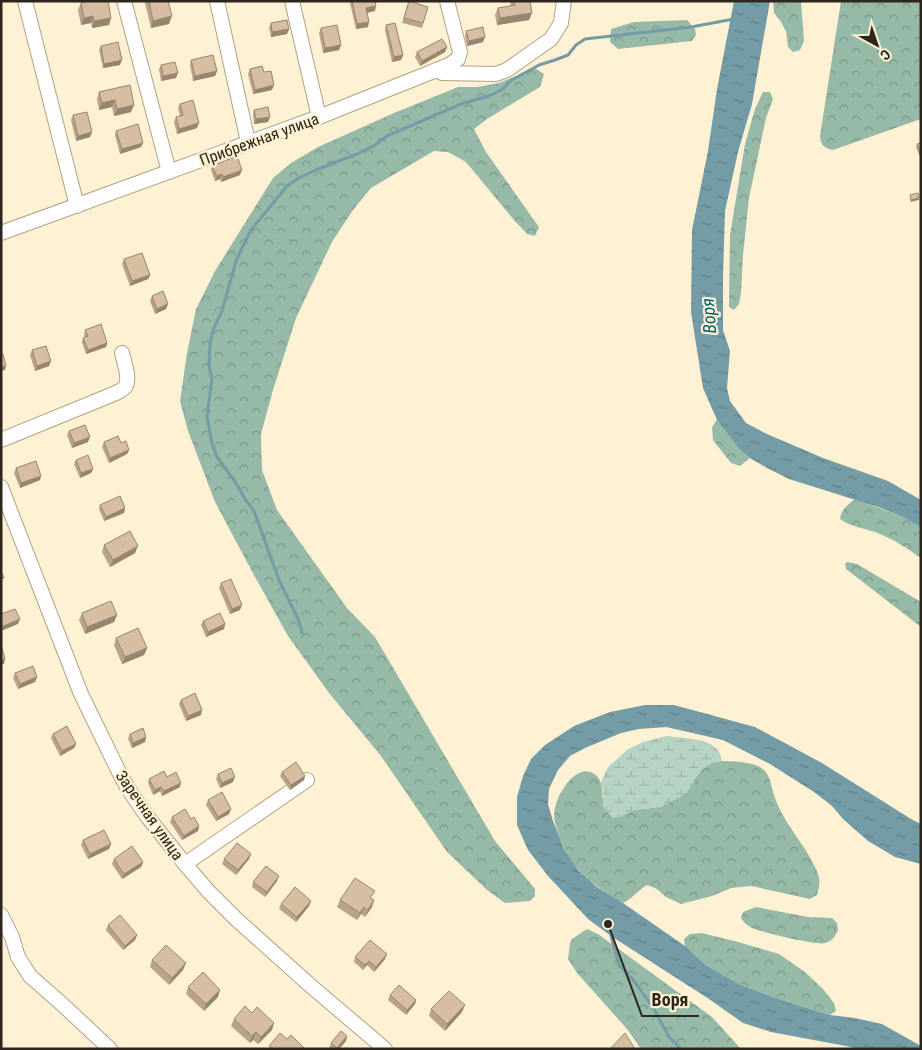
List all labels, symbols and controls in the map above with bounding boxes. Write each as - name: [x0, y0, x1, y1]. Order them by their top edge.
- north arrow: [852, 20, 902, 70]
- text: С: [877, 46, 894, 64]
- street label: Прибрежная улица: [197, 109, 321, 170]
- water label: Воря: [697, 298, 720, 334]
- street label: Заречная улица: [112, 767, 187, 864]
- callout: Воря: [642, 983, 699, 1016]
- text: Воря: [652, 989, 688, 1010]

